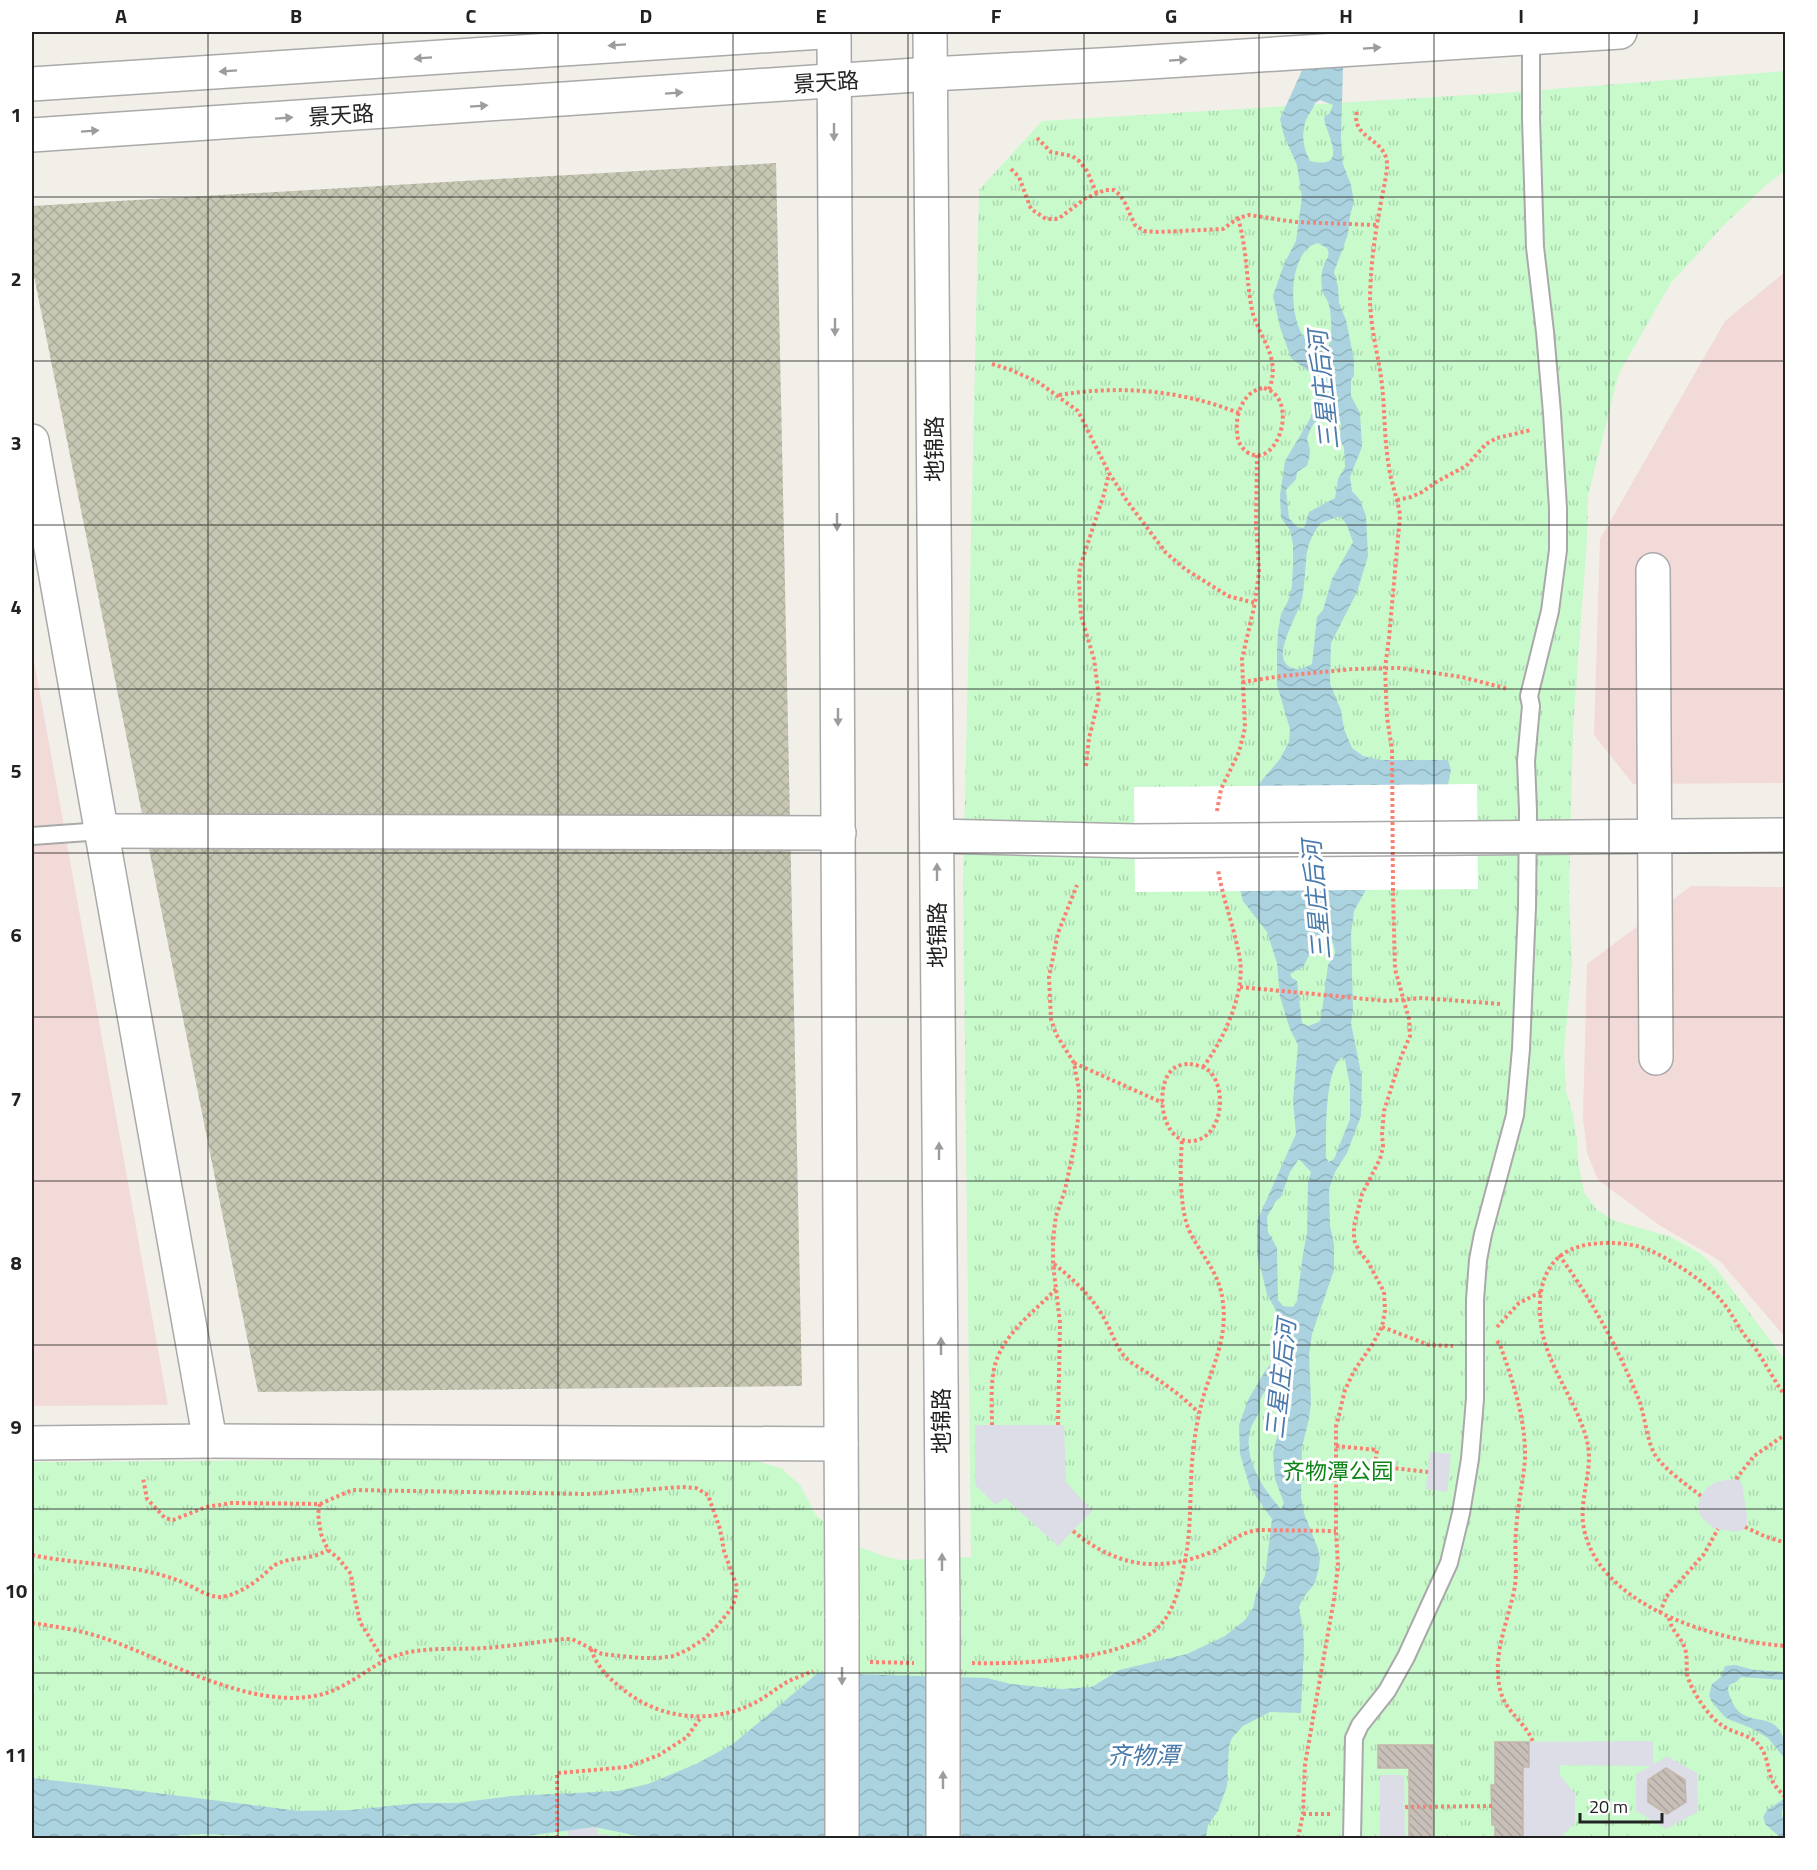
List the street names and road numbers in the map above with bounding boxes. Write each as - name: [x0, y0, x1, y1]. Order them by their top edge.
- street label: 景天路: [792, 63, 860, 101]
- street label: 景天路: [307, 96, 375, 134]
- street label: 地锦路: [917, 416, 951, 482]
- street label: 地锦路: [920, 902, 954, 968]
- street label: 地锦路: [924, 1388, 958, 1454]

